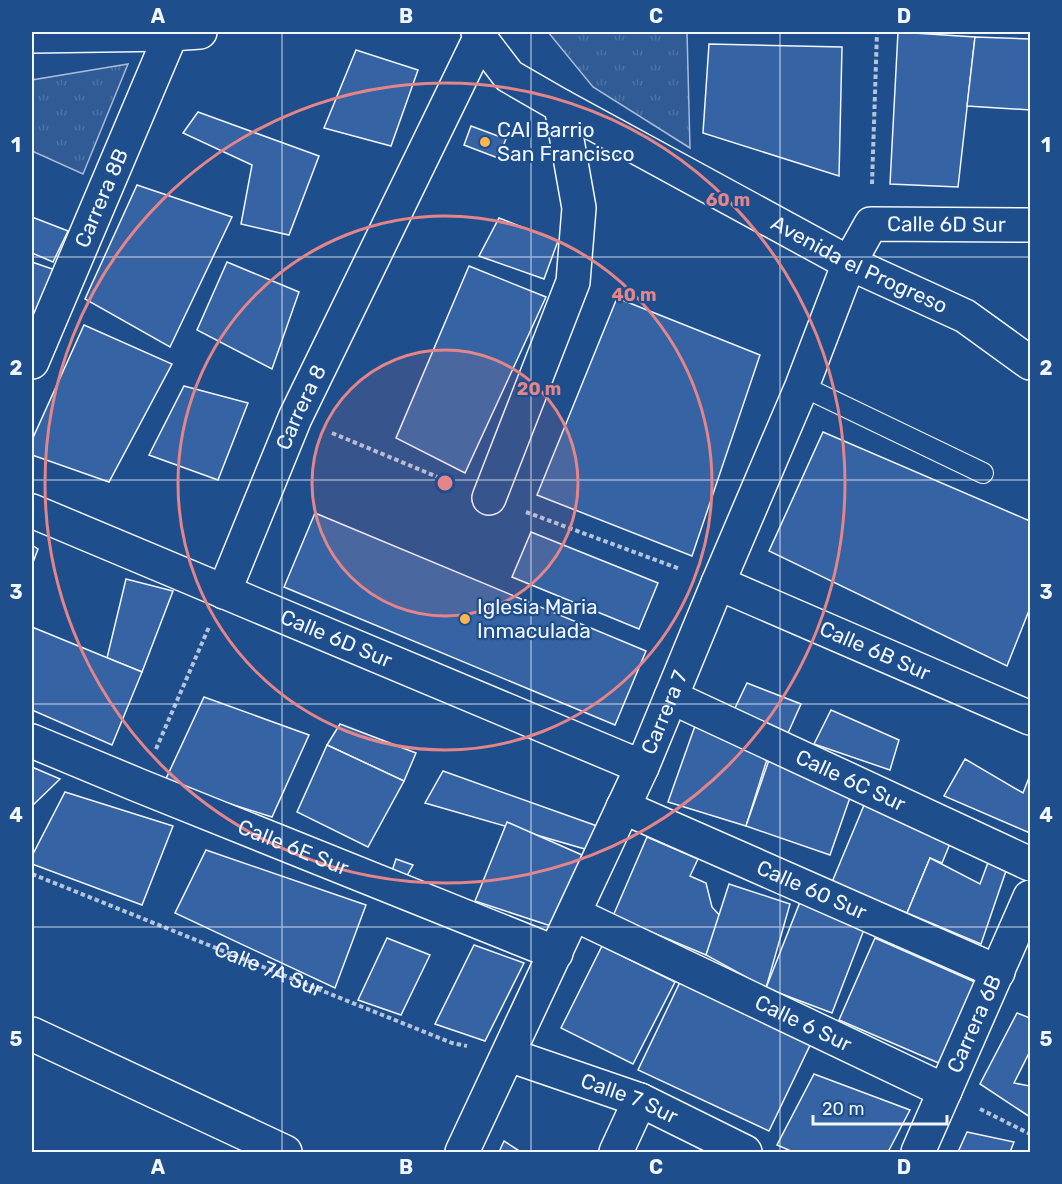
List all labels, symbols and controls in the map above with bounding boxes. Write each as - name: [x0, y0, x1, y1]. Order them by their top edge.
- text: A: [151, 4, 166, 28]
- text: B: [399, 4, 413, 28]
- text: C: [649, 4, 663, 28]
- text: D: [897, 4, 911, 28]
- place label: CAI Barrio San Francisco: [497, 117, 635, 166]
- text: 1: [11, 133, 21, 157]
- text: 1: [1041, 133, 1051, 157]
- marker: CAI Barrio San Francisco: [478, 135, 492, 149]
- street label: Carrera 8B: [69, 145, 133, 251]
- text: 60 m: [706, 189, 750, 211]
- street label: Avenida el Progreso: [767, 210, 951, 318]
- street label: Calle 6D Sur: [887, 211, 1006, 237]
- text: 40 m: [612, 284, 656, 306]
- text: 2: [10, 356, 23, 380]
- text: 2: [1040, 356, 1053, 380]
- street label: Carrera 8: [270, 361, 331, 454]
- text: 20 m: [517, 378, 561, 400]
- centre of rings: [435, 473, 455, 493]
- text: 3: [9, 580, 23, 604]
- text: 3: [1039, 580, 1053, 604]
- place label: Iglesia Maria Inmaculada: [477, 594, 598, 643]
- street label: Calle 6D Sur: [277, 604, 396, 673]
- marker: Iglesia Maria Inmaculada: [458, 612, 472, 626]
- street label: Calle 6B Sur: [816, 615, 934, 685]
- street label: Carrera 7: [636, 666, 693, 758]
- street label: Calle 6C Sur: [792, 744, 910, 816]
- text: 4: [9, 803, 23, 827]
- text: 4: [1039, 803, 1053, 827]
- street label: Calle 6E Sur: [234, 814, 352, 880]
- street label: Calle 60 Sur: [753, 854, 871, 925]
- street label: Calle 7A Sur: [211, 936, 327, 1002]
- street label: Carrera 6B: [941, 971, 1006, 1076]
- street label: Calle 6 Sur: [751, 989, 856, 1057]
- text: 5: [10, 1027, 23, 1051]
- text: 5: [1040, 1027, 1053, 1051]
- street label: Calle 7 Sur: [578, 1068, 682, 1129]
- scale bar: [813, 1088, 946, 1126]
- text: 20 m: [822, 1098, 864, 1120]
- text: A: [151, 1155, 166, 1179]
- text: B: [399, 1155, 413, 1179]
- text: C: [649, 1155, 663, 1179]
- text: D: [897, 1155, 911, 1179]

